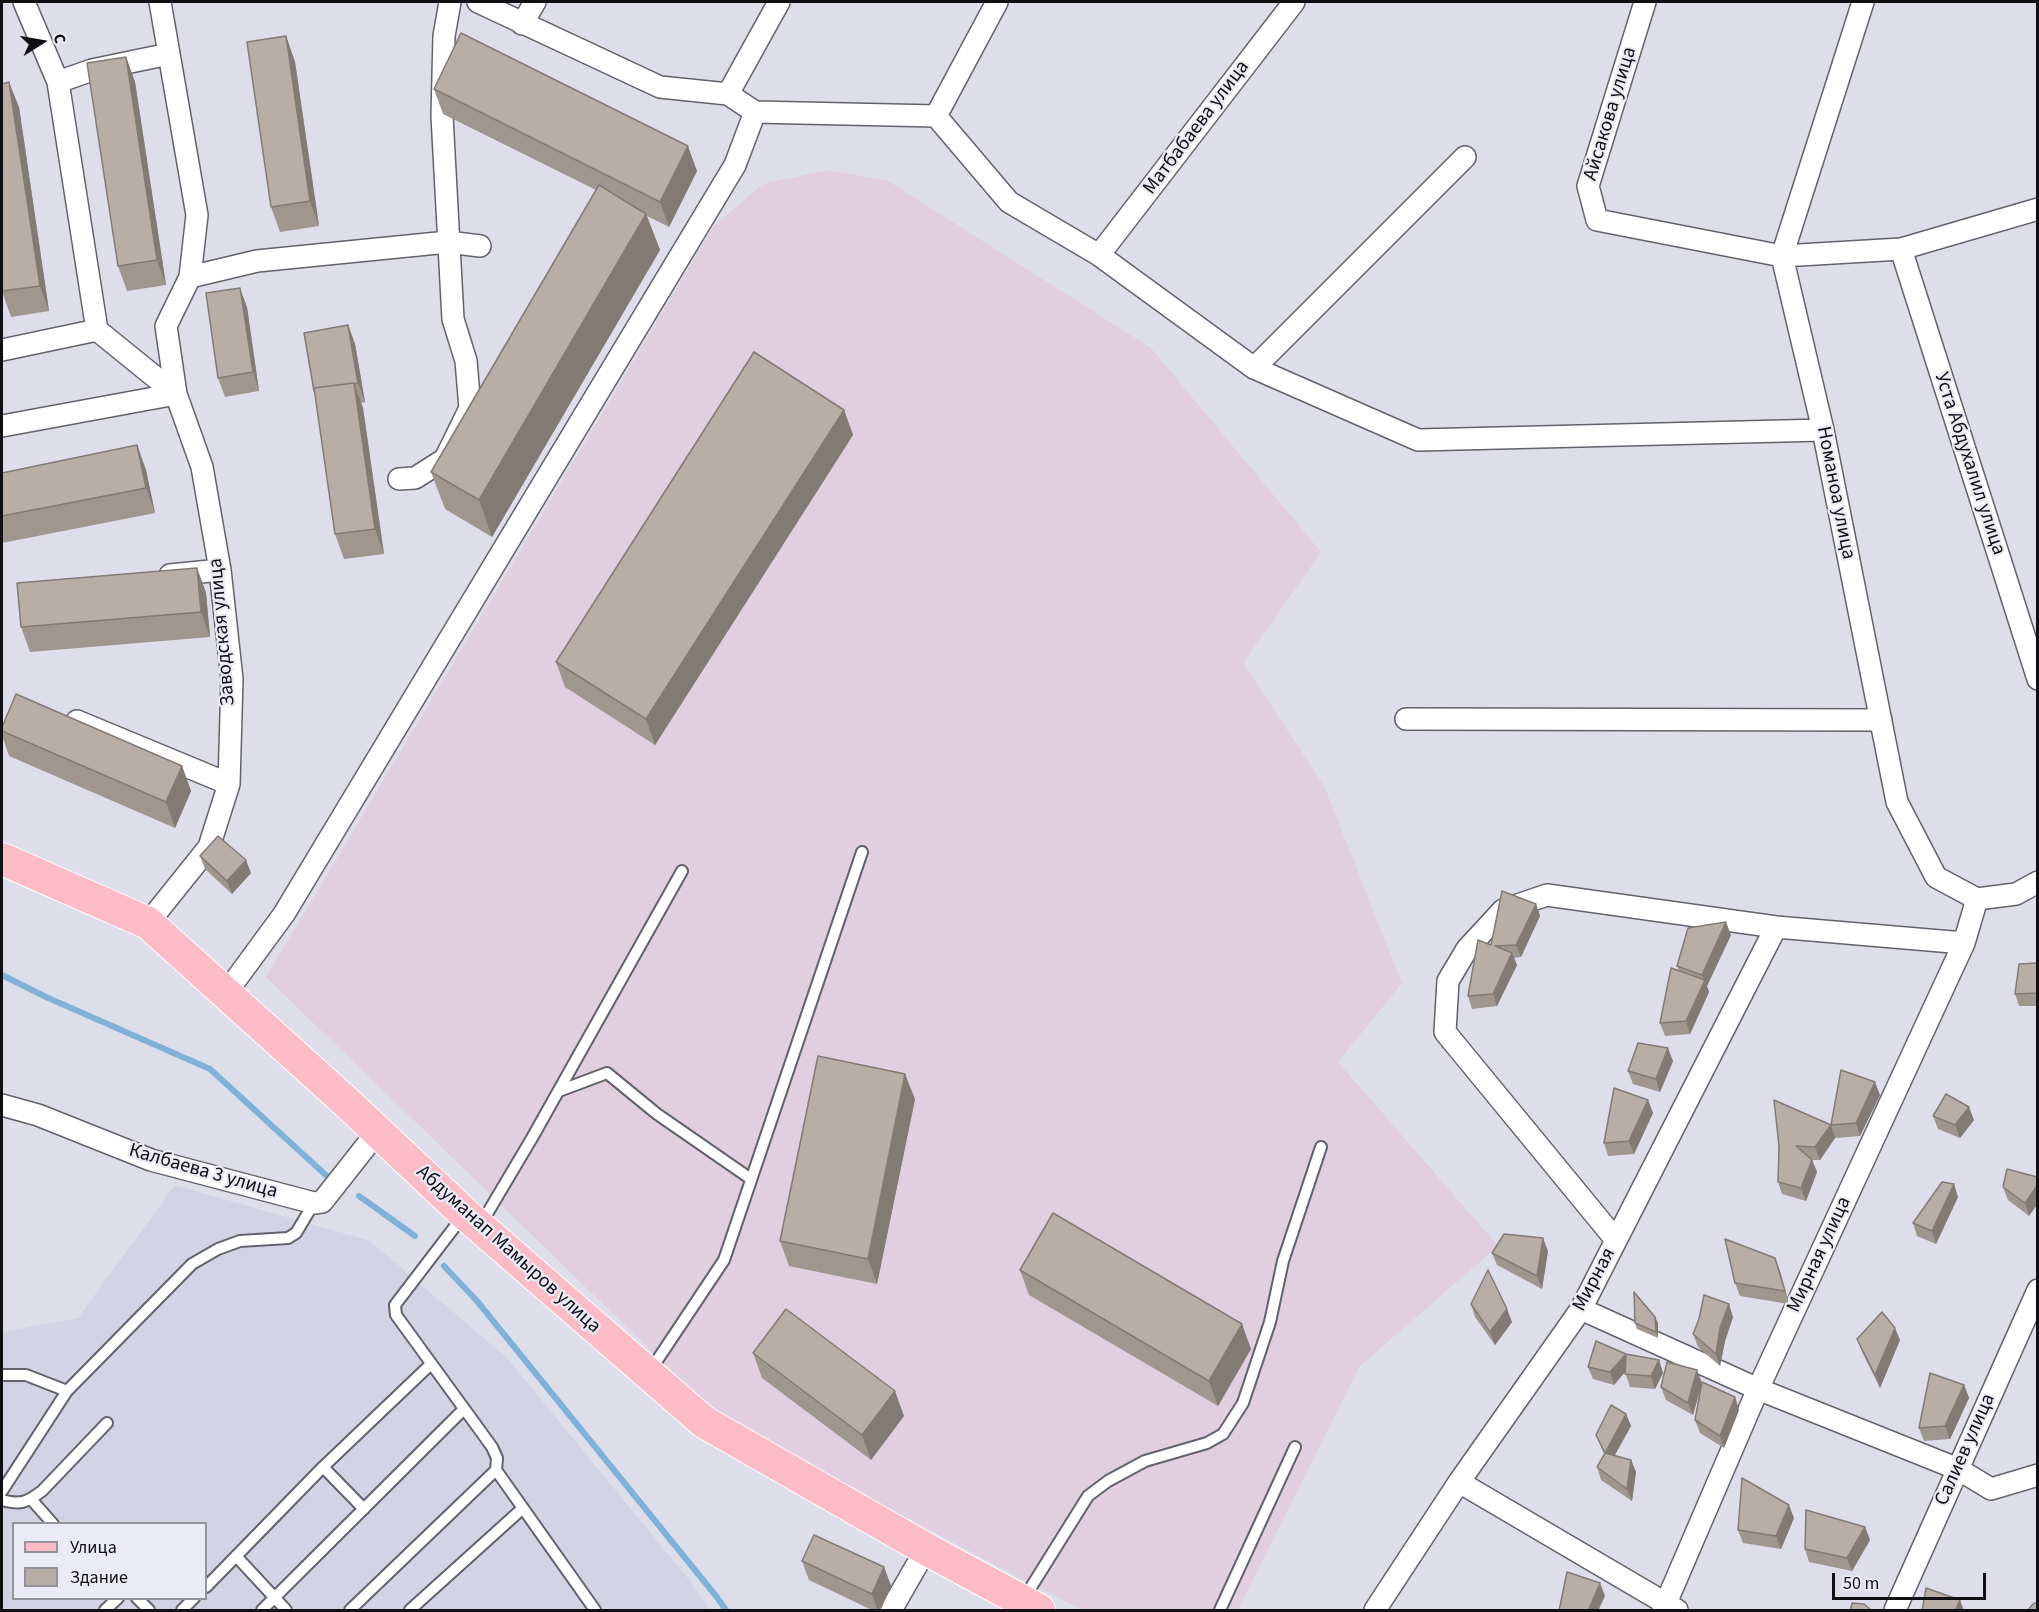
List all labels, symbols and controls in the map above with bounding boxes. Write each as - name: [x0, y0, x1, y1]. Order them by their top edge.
- north arrow: [12, 12, 72, 72]
- text: С: [48, 32, 71, 45]
- street label: Айсакова улица: [1579, 44, 1643, 184]
- street label: Матбабаева улица: [1139, 56, 1255, 200]
- street label: Уста Абдухалил улица: [1928, 370, 2010, 558]
- street label: Номаноа улица: [1810, 424, 1860, 562]
- street label: Заводская улица: [205, 557, 241, 707]
- street label: Калбаева 3 улица: [126, 1139, 280, 1205]
- street label: Абдуманап Мамыров улица: [411, 1161, 605, 1339]
- street label: Мирная улица: [1783, 1193, 1857, 1317]
- street label: Мирная: [1568, 1244, 1622, 1316]
- street label: Салиев улица: [1931, 1390, 2001, 1510]
- legend: [12, 1522, 207, 1600]
- text: Улица: [70, 1535, 117, 1560]
- scale bar: [1835, 1561, 1990, 1599]
- text: Здание: [70, 1565, 128, 1590]
- text: 50 m: [1843, 1571, 1879, 1596]

